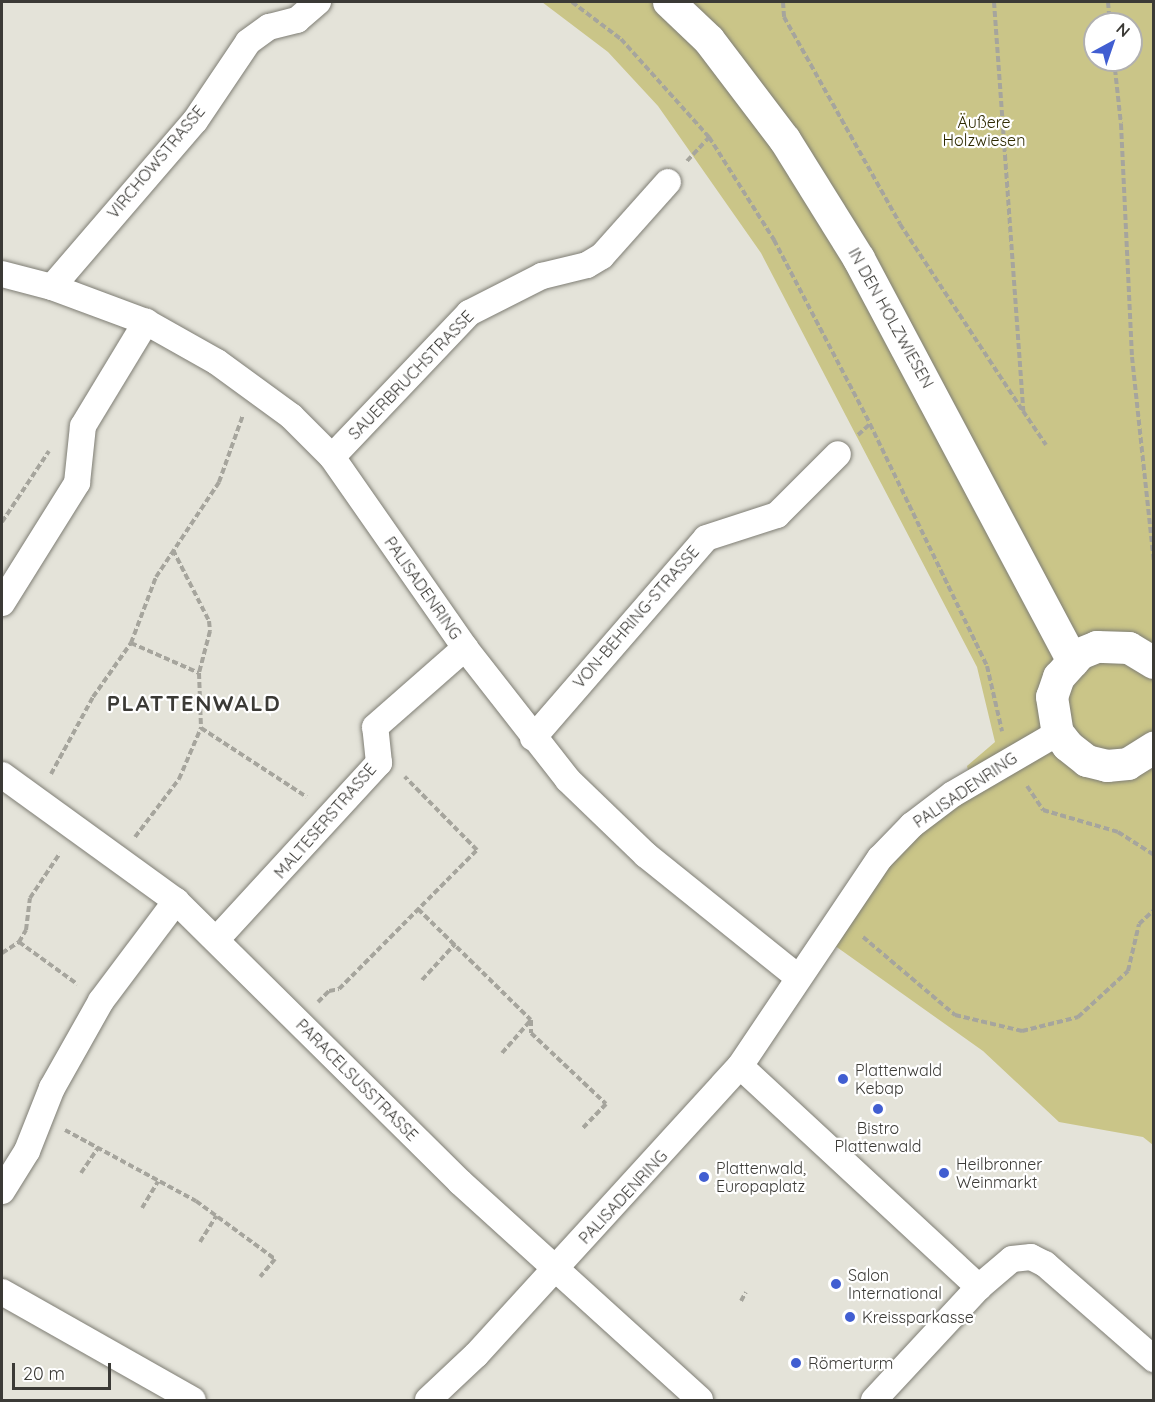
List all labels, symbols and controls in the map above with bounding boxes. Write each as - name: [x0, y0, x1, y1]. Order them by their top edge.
- north arrow: [1083, 12, 1143, 72]
- text: N: [1112, 18, 1134, 41]
- street label: VIRCHOWSTRASSE: [103, 102, 209, 222]
- park label: Äußere Holzwiesen: [943, 112, 1025, 150]
- street label: IN DEN HOLZWIESEN: [844, 244, 938, 392]
- street label: SAUERBRUCHSTRASSE: [344, 307, 478, 443]
- street label: PALISADENRING: [380, 533, 466, 643]
- street label: VON-BEHRING-STRASSE: [569, 542, 703, 692]
- district label: PLATTENWALD: [107, 691, 281, 717]
- street label: PALISADENRING: [910, 748, 1020, 832]
- street label: MALTESERSTRASSE: [270, 760, 380, 882]
- street label: PARACELSUSSTRASSE: [292, 1015, 422, 1145]
- place label: Plattenwald Kebap: [855, 1060, 942, 1098]
- marker: Plattenwald Kebap: [836, 1072, 850, 1086]
- marker: Bistro Plattenwald: [871, 1102, 885, 1116]
- place label: Bistro Plattenwald: [835, 1118, 921, 1156]
- street label: PALISADENRING: [575, 1146, 671, 1248]
- place label: Heilbronner Weinmarkt: [956, 1154, 1043, 1192]
- place label: Plattenwald, Europaplatz: [716, 1158, 806, 1196]
- marker: Heilbronner Weinmarkt: [937, 1166, 951, 1180]
- marker: Plattenwald, Europaplatz: [697, 1170, 711, 1184]
- place label: Salon International: [848, 1265, 942, 1303]
- marker: Salon International: [829, 1277, 843, 1291]
- place label: Kreissparkasse: [862, 1307, 974, 1327]
- marker: Kreissparkasse: [843, 1310, 857, 1324]
- scale bar: [15, 1351, 114, 1389]
- place label: Römerturm: [808, 1353, 893, 1373]
- marker: Römerturm: [789, 1356, 803, 1370]
- text: 20 m: [23, 1362, 65, 1385]

